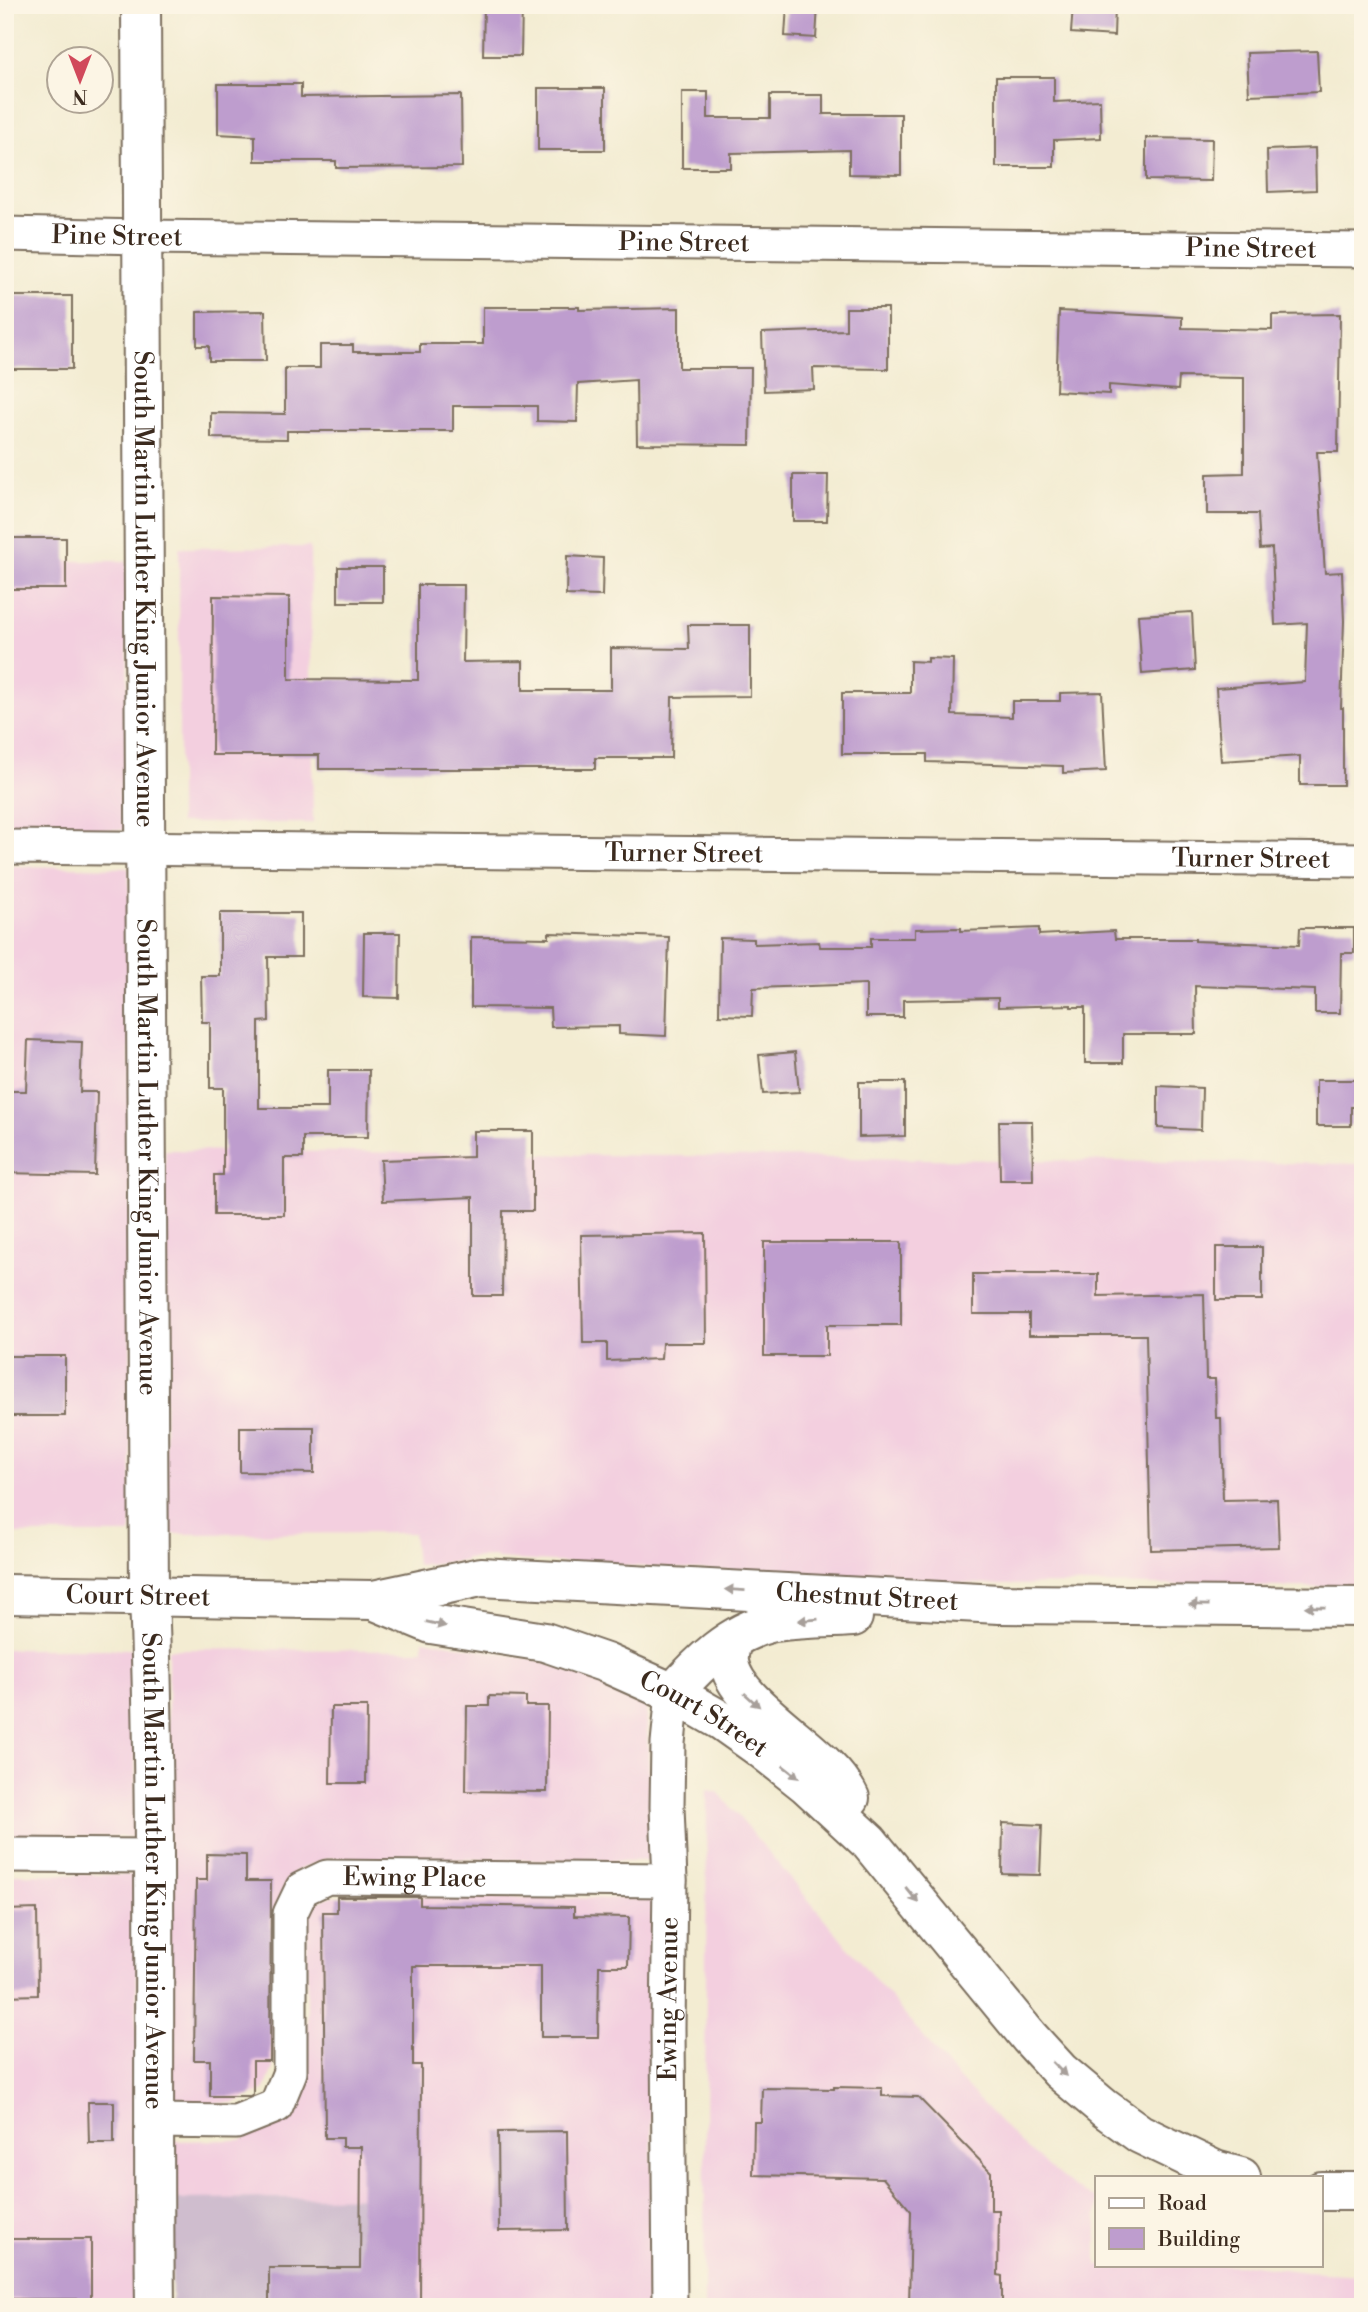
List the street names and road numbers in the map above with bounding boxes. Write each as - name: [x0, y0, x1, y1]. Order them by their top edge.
- street label: Pine Street: [51, 219, 183, 253]
- street label: Pine Street: [618, 226, 750, 259]
- street label: Pine Street: [1185, 232, 1317, 266]
- street label: South Martin Luther King Junior Avenue: [127, 350, 161, 828]
- street label: Turner Street: [605, 837, 763, 870]
- street label: Turner Street: [1172, 842, 1330, 876]
- street label: South Martin Luther King Junior Avenue: [130, 918, 164, 1396]
- street label: Chestnut Street: [775, 1576, 959, 1618]
- street label: Court Street: [65, 1579, 211, 1613]
- street label: South Martin Luther King Junior Avenue: [134, 1632, 170, 2110]
- street label: Court Street: [634, 1664, 774, 1764]
- street label: Ewing Place: [343, 1861, 487, 1894]
- street label: Ewing Avenue: [652, 1917, 685, 2081]

